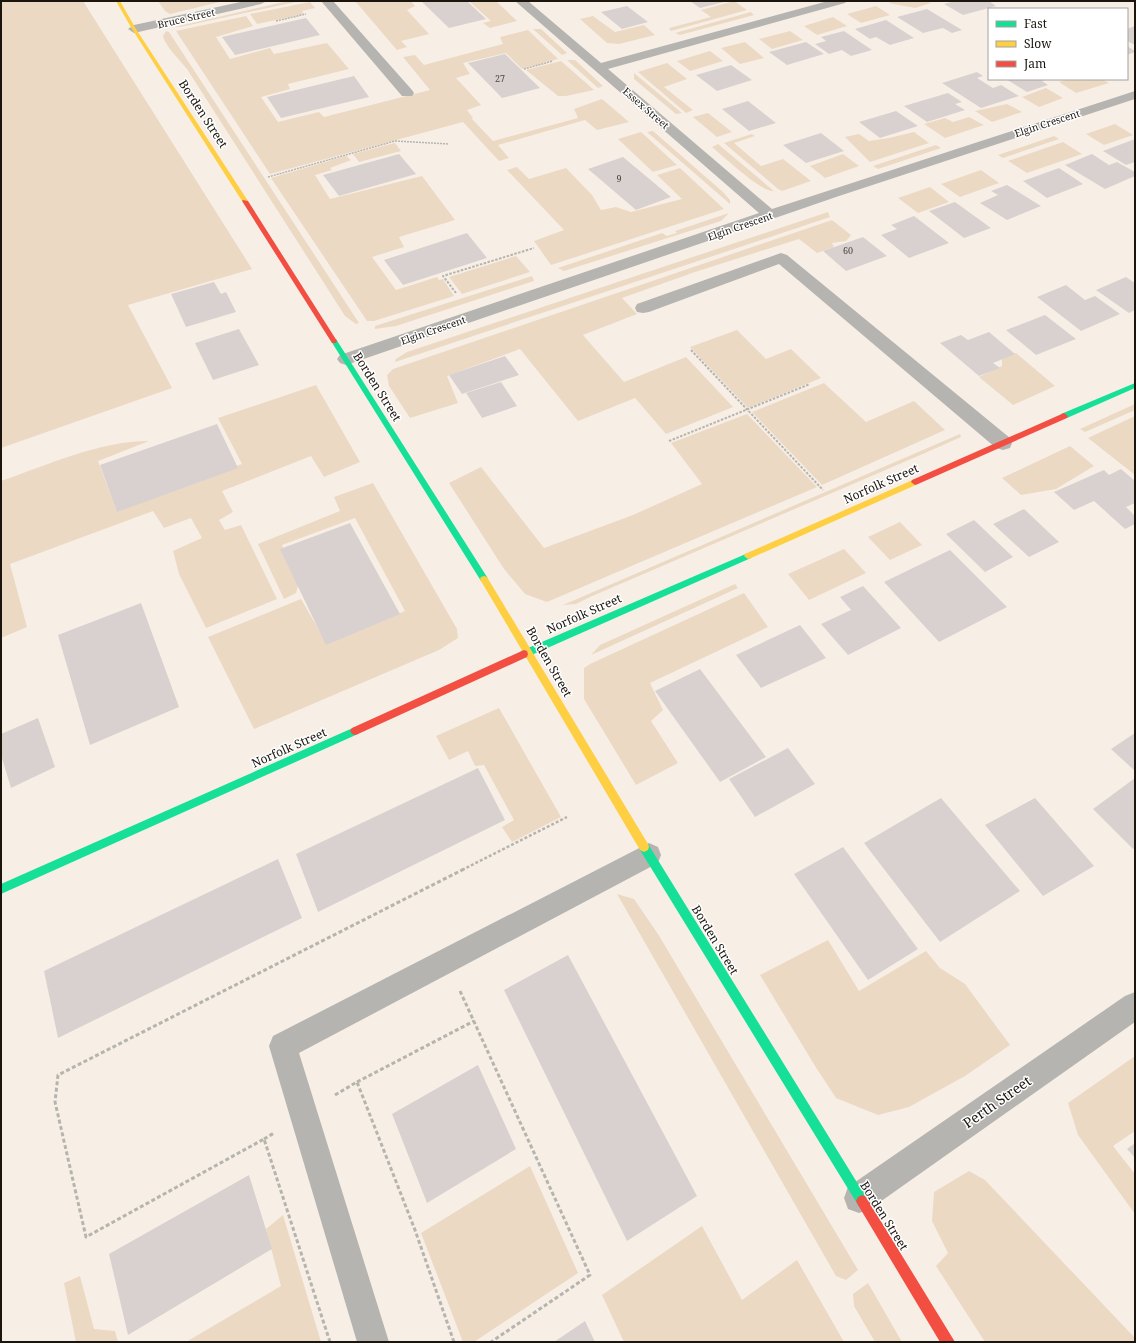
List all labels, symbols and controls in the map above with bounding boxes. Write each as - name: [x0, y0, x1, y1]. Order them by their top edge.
- street label: Bruce Street: [156, 5, 216, 31]
- legend: [988, 8, 1128, 80]
- text: Fast: [1024, 15, 1047, 32]
- text: Slow: [1024, 35, 1052, 52]
- text: Jam: [1023, 55, 1046, 72]
- house number: 27: [495, 72, 505, 85]
- street label: Borden Street: [175, 76, 232, 151]
- street label: Essex Street: [620, 84, 672, 132]
- street label: Elgin Crescent: [1013, 106, 1082, 140]
- house number: 9: [616, 172, 622, 185]
- street label: Elgin Crescent: [706, 208, 775, 244]
- house number: 60: [843, 244, 853, 257]
- street label: Elgin Crescent: [399, 312, 468, 348]
- street label: Borden Street: [349, 349, 405, 425]
- street label: Norfolk Street: [841, 459, 921, 508]
- street label: Norfolk Street: [544, 589, 624, 638]
- street label: Borden Street: [522, 623, 576, 700]
- street label: Norfolk Street: [249, 723, 329, 772]
- street label: Borden Street: [688, 902, 743, 978]
- street label: Perth Street: [959, 1071, 1035, 1132]
- street label: Borden Street: [856, 1178, 912, 1254]

